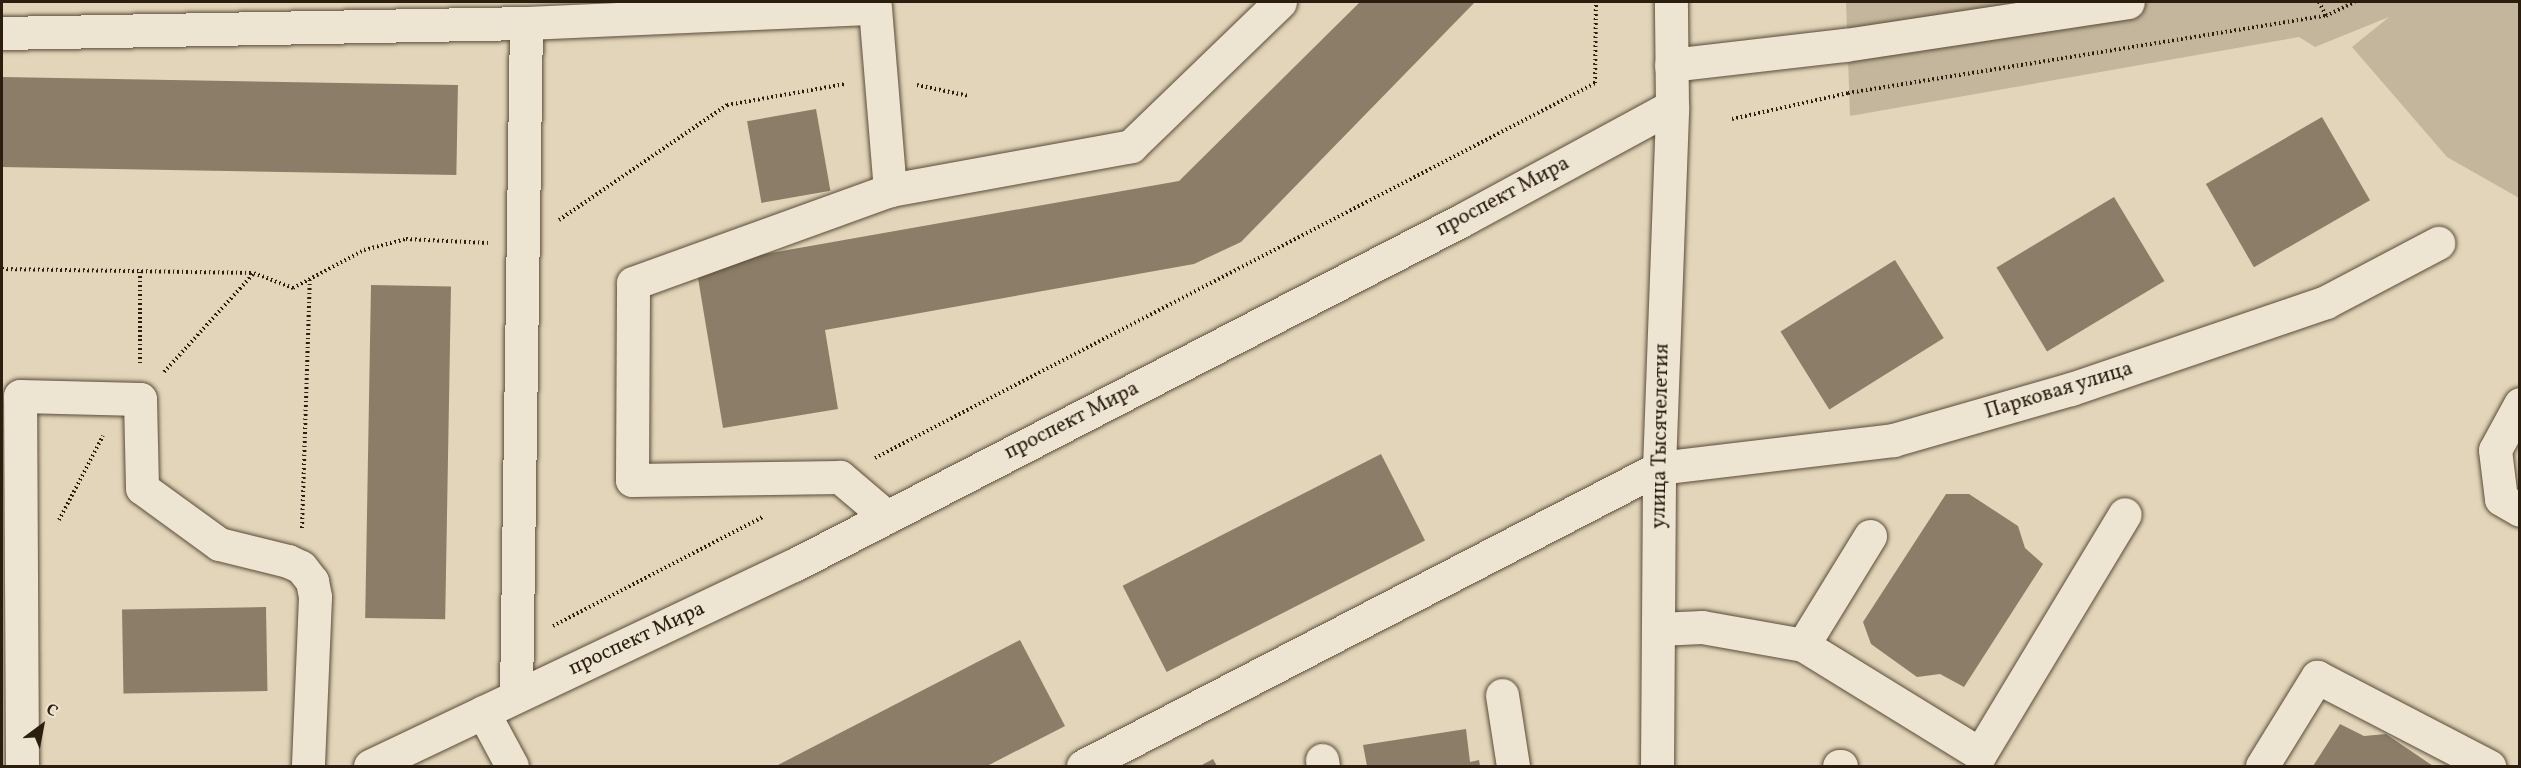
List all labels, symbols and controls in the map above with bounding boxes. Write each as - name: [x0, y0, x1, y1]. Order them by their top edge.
- street label: проспект Мира: [1432, 151, 1574, 243]
- street label: улица Тысячелетия: [1647, 343, 1675, 529]
- street label: Парковая улица: [1982, 356, 2136, 426]
- street label: проспект Мира: [1000, 376, 1144, 466]
- street label: проспект Мира: [565, 596, 709, 682]
- north arrow: [12, 696, 72, 756]
- text: С: [41, 699, 62, 723]

